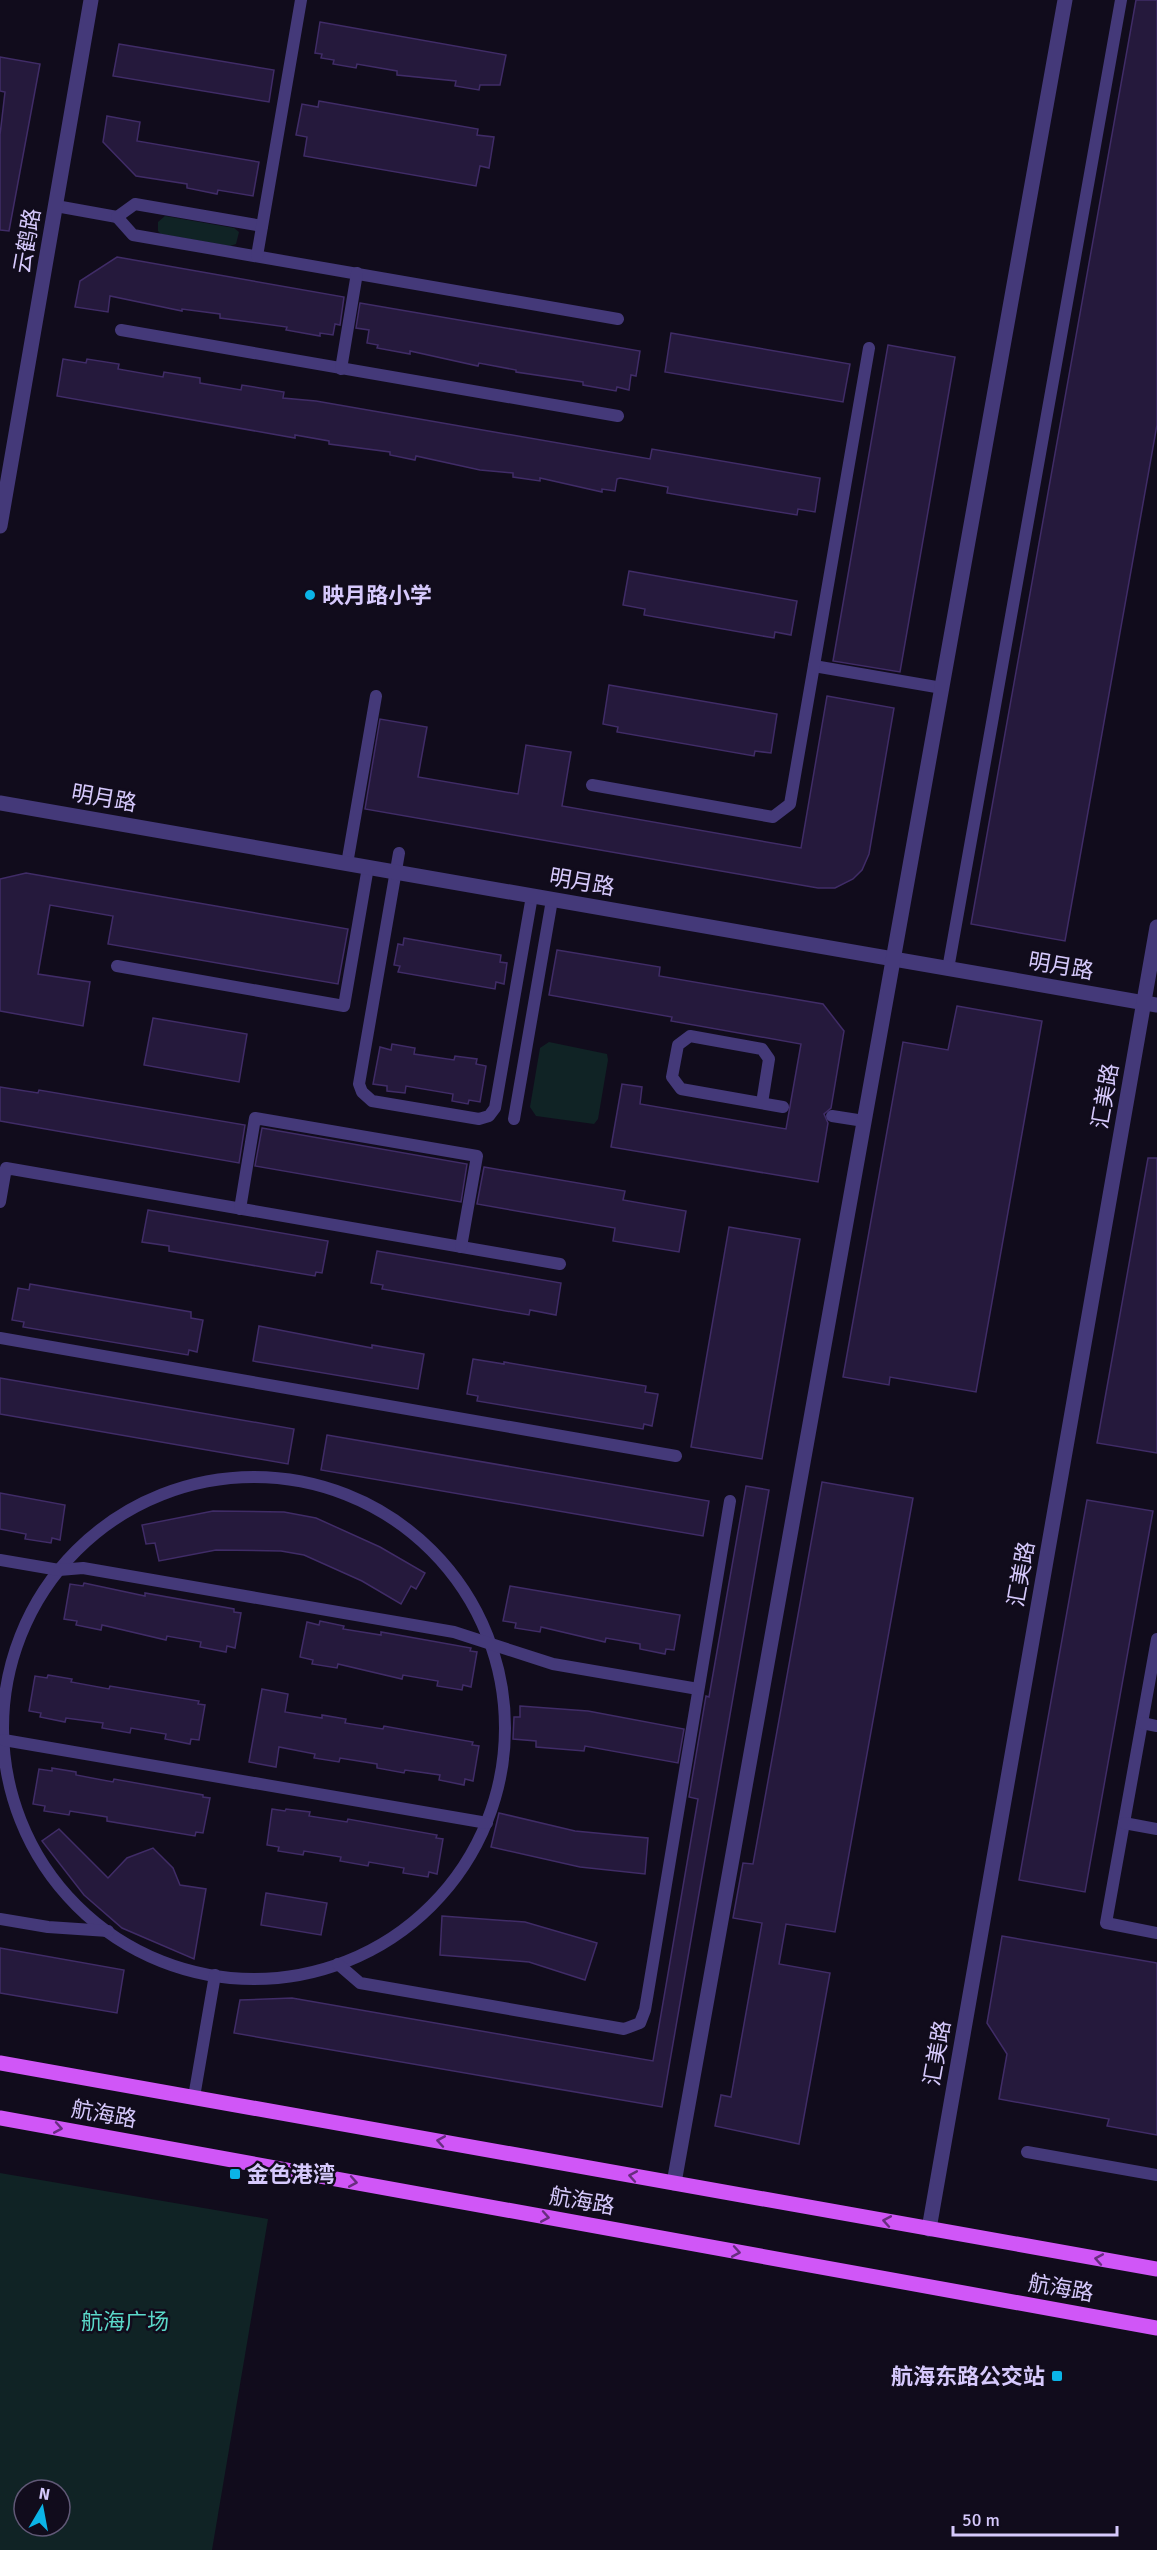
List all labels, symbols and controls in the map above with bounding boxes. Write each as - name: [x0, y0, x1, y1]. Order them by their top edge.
- street label: 云鹤路: [8, 206, 46, 276]
- place label: 映月路小学: [322, 582, 432, 609]
- marker: 映月路小学: [303, 588, 317, 602]
- street label: 明月路: [69, 779, 139, 817]
- street label: 明月路: [547, 863, 617, 901]
- street label: 明月路: [1026, 947, 1096, 985]
- street label: 汇美路: [1086, 1061, 1124, 1131]
- street label: 汇美路: [1002, 1539, 1040, 1609]
- street label: 汇美路: [918, 2018, 956, 2088]
- street label: 航海路: [69, 2095, 139, 2133]
- one-way arrow: [52, 2121, 62, 2134]
- one-way arrow: [436, 2136, 445, 2148]
- place label: 金色港湾: [247, 2161, 335, 2188]
- marker: 金色港湾: [228, 2167, 242, 2181]
- one-way arrow: [628, 2170, 638, 2183]
- one-way arrow: [347, 2175, 357, 2188]
- street label: 航海路: [547, 2182, 617, 2220]
- one-way arrow: [539, 2210, 549, 2223]
- one-way arrow: [882, 2215, 892, 2228]
- one-way arrow: [731, 2245, 741, 2258]
- one-way arrow: [1095, 2253, 1105, 2266]
- street label: 航海路: [1026, 2269, 1096, 2307]
- park label: 航海广场: [81, 2308, 169, 2335]
- place label: 航海东路公交站: [891, 2363, 1045, 2390]
- marker: 航海东路公交站: [1050, 2369, 1064, 2383]
- north arrow: [12, 2478, 72, 2538]
- text: N: [37, 2483, 52, 2505]
- scale bar: [953, 2499, 1116, 2537]
- text: 50 m: [962, 2509, 1000, 2531]

